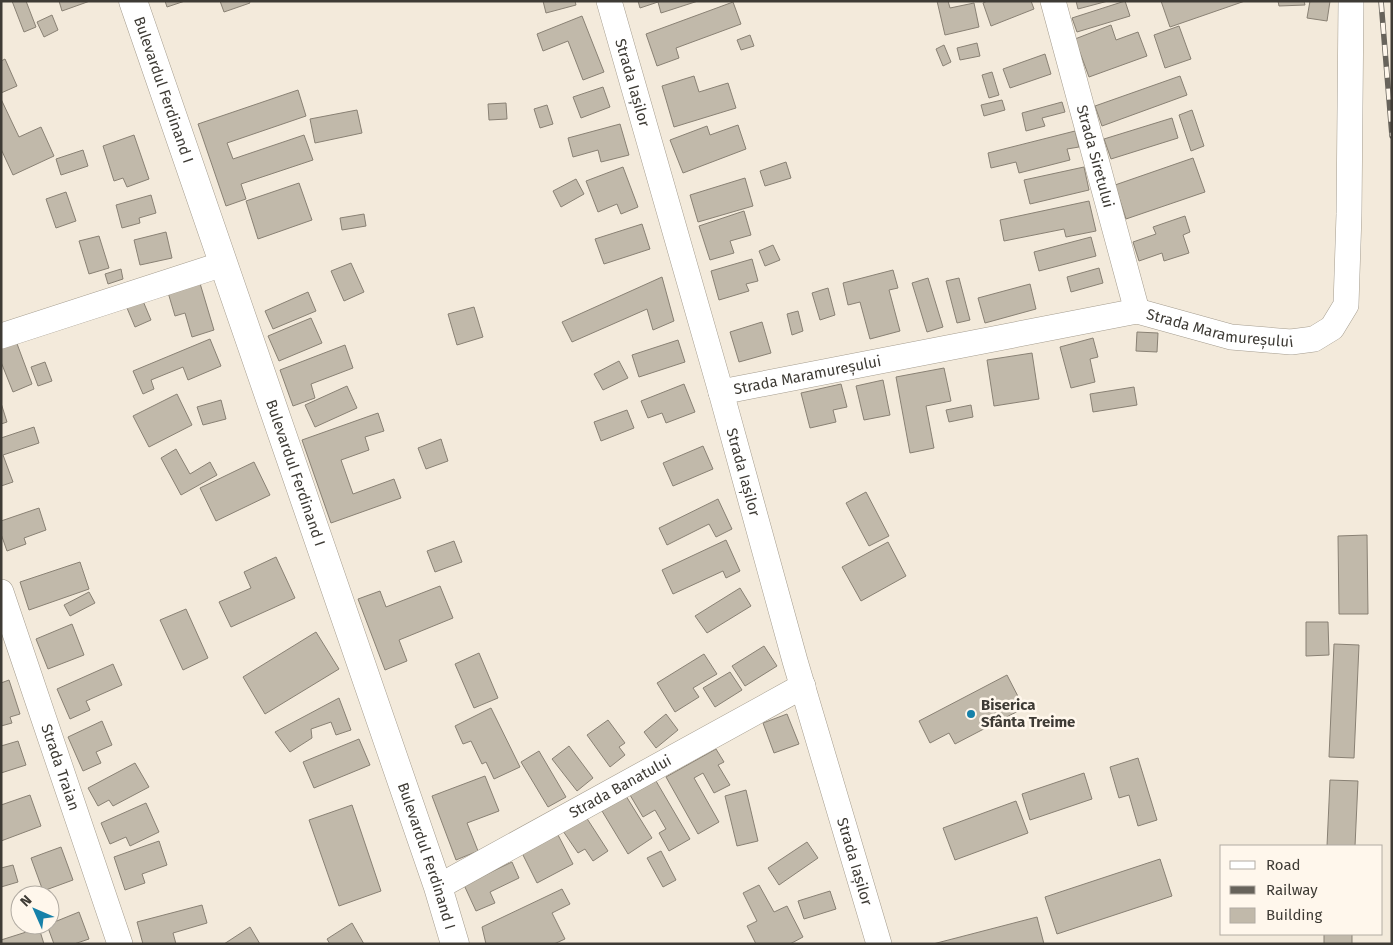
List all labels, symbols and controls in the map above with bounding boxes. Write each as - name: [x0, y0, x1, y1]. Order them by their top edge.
- street label: Bulevardul Ferdinand I: [130, 14, 197, 166]
- street label: Strada Iașilor: [611, 37, 654, 129]
- street label: Strada Siretului: [1073, 103, 1118, 210]
- street label: Strada Maramureșului: [1145, 305, 1294, 351]
- street label: Strada Maramureșului: [732, 352, 883, 398]
- street label: Bulevardul Ferdinand I: [262, 397, 329, 548]
- street label: Strada Iașilor: [722, 426, 764, 519]
- place label: Biserica Sfânta Treime: [981, 696, 1075, 731]
- marker: Biserica Sfânta Treime: [965, 708, 977, 720]
- street label: Strada Traian: [37, 722, 83, 813]
- street label: Strada Banatului: [566, 751, 674, 822]
- street label: Bulevardul Ferdinand I: [394, 780, 459, 932]
- street label: Strada Iașilor: [833, 816, 876, 908]
- legend: [1220, 845, 1383, 935]
- text: Road: [1266, 856, 1301, 874]
- text: Railway: [1266, 881, 1318, 899]
- north arrow: [10, 885, 60, 935]
- text: N: [17, 892, 35, 910]
- text: Building: [1266, 906, 1322, 924]

